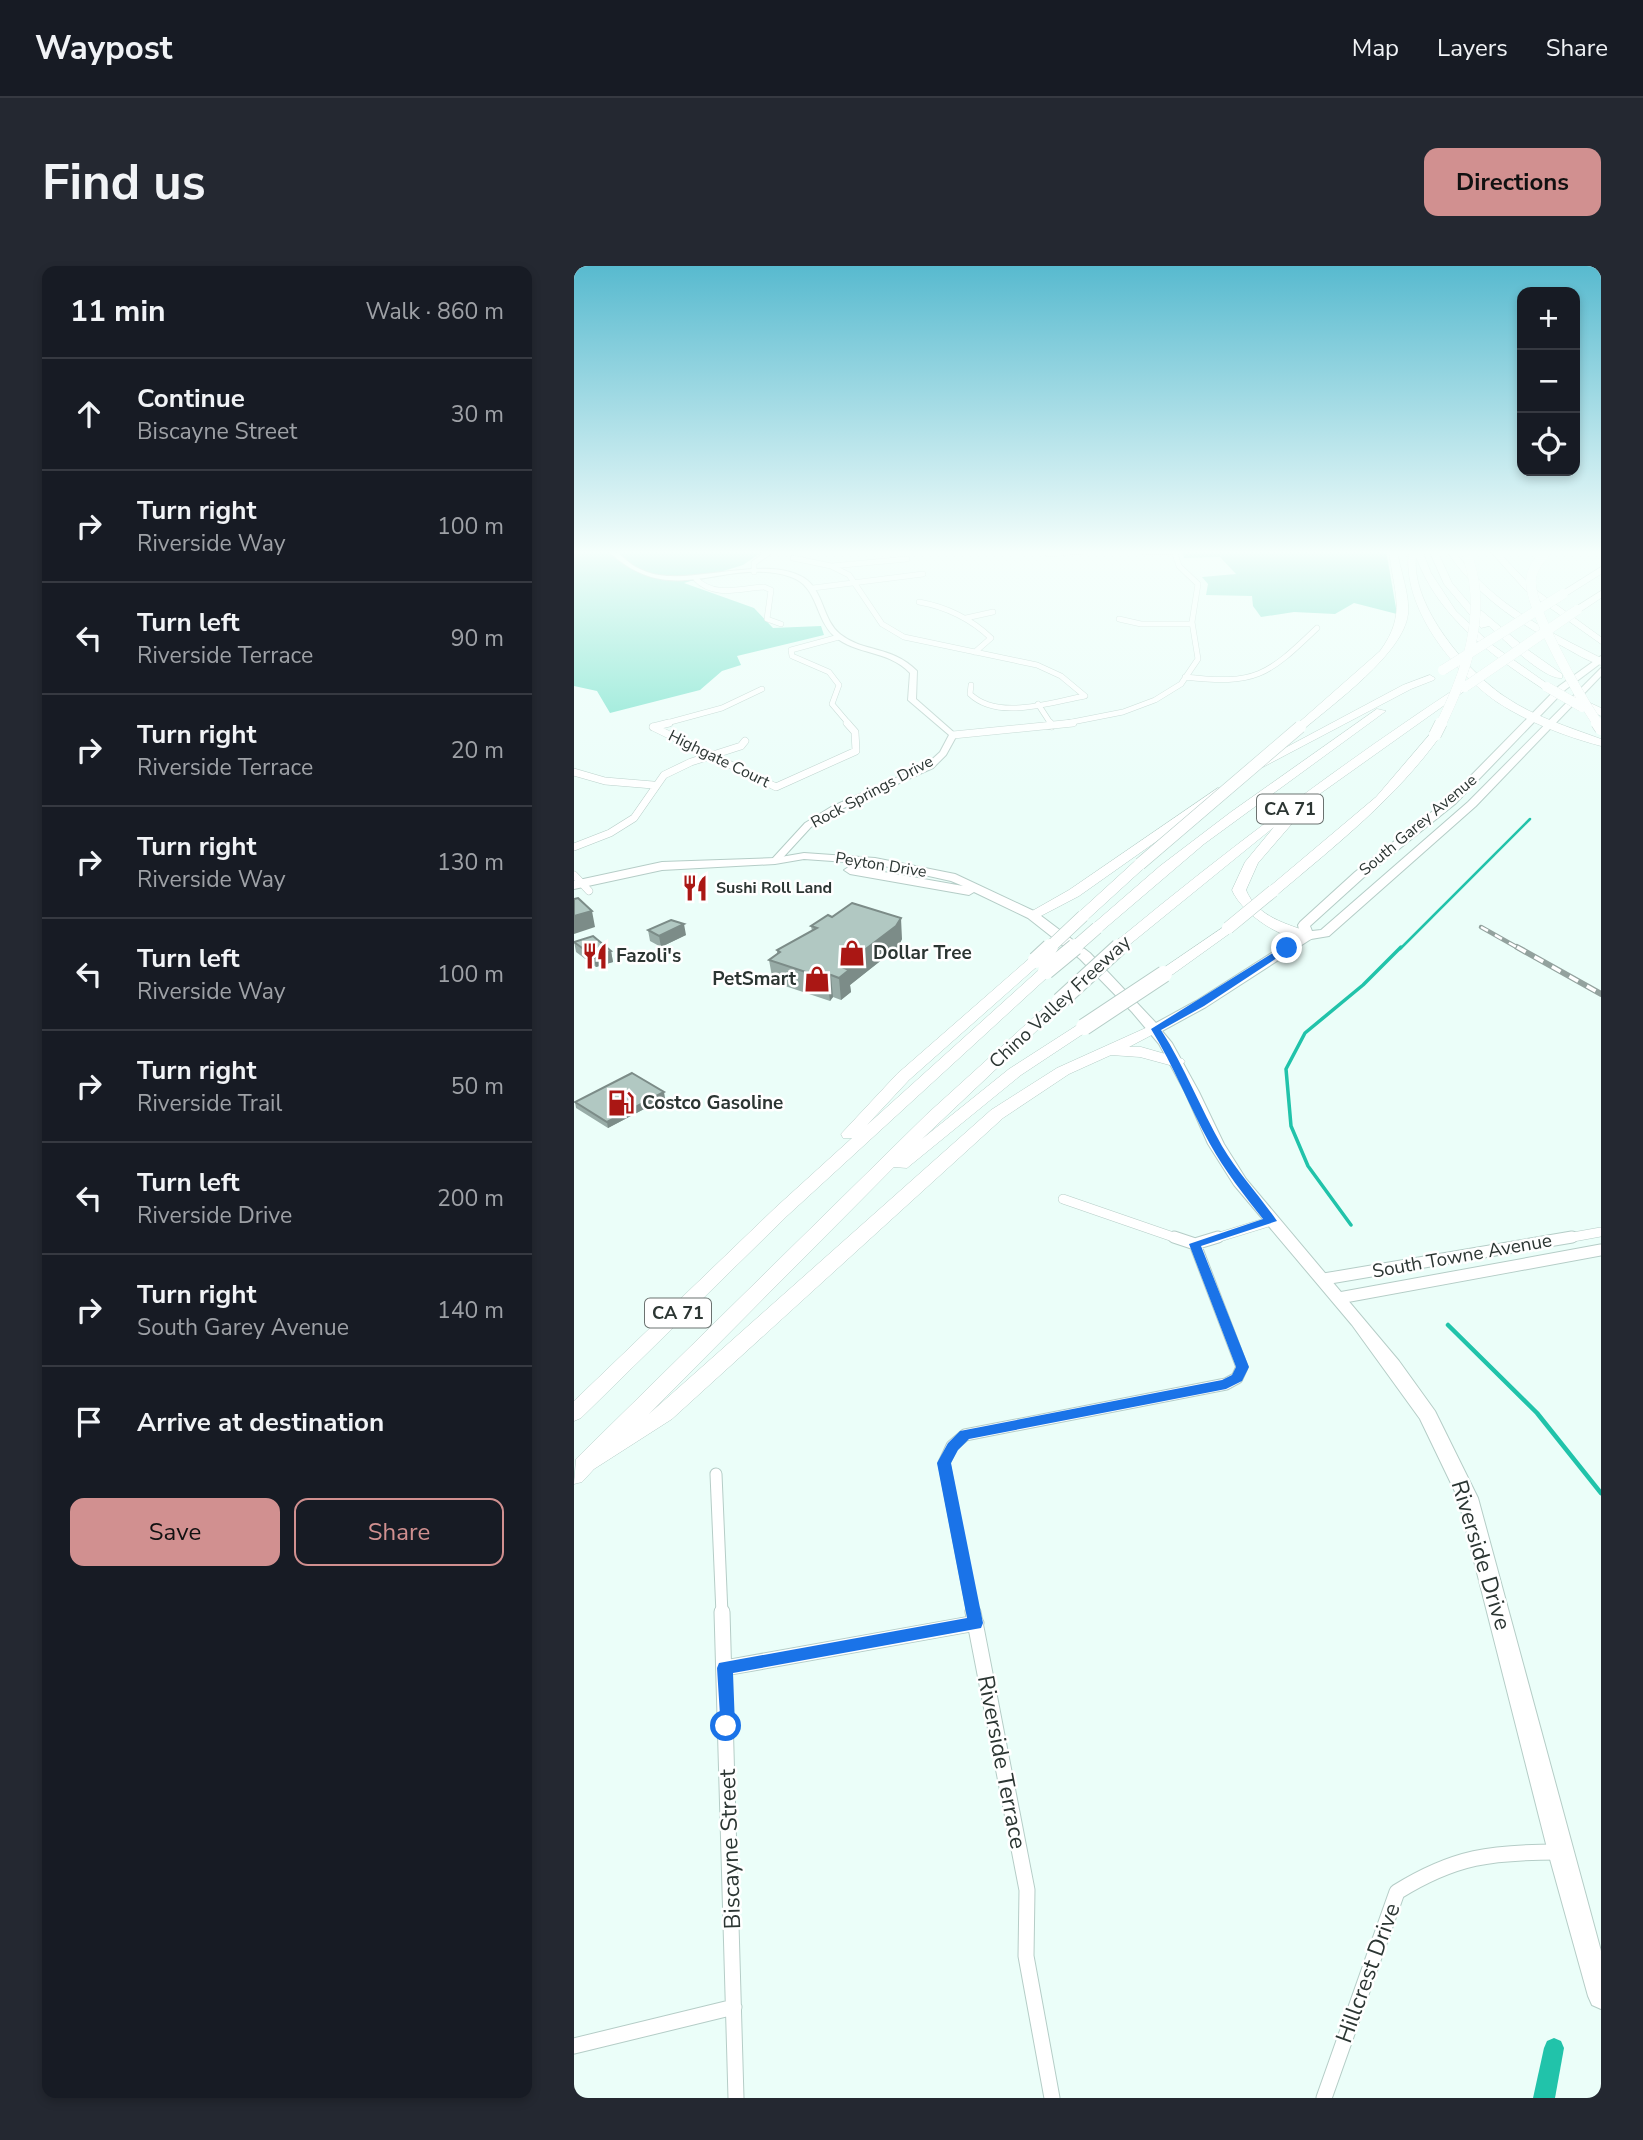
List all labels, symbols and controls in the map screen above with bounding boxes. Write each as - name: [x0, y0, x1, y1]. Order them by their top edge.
- text: Waypost: [35, 26, 172, 71]
- text: Map: [1352, 32, 1399, 64]
- text: Layers: [1437, 32, 1508, 64]
- text: Share: [1546, 32, 1608, 64]
- button: Directions: [1424, 148, 1601, 216]
- text: Find us: [42, 149, 206, 216]
- map controls: [1517, 287, 1580, 476]
- button: +: [1517, 287, 1580, 350]
- text: 11 min: [70, 291, 166, 332]
- text: Walk · 860 m: [365, 296, 504, 327]
- button: −: [1517, 350, 1580, 413]
- text: Continue: [137, 381, 245, 416]
- icon: ahead: [70, 395, 108, 433]
- text: 30 m: [451, 399, 504, 430]
- button: locate: [1517, 413, 1580, 476]
- text: Biscayne Street: [137, 416, 297, 447]
- text: Turn right: [137, 493, 256, 528]
- icon: right: [70, 507, 108, 545]
- text: 100 m: [437, 511, 504, 542]
- text: Riverside Way: [137, 528, 286, 559]
- text: Turn left: [137, 605, 240, 640]
- icon: left: [70, 619, 108, 657]
- text: 90 m: [451, 623, 504, 654]
- text: Riverside Terrace: [137, 640, 313, 671]
- text: Turn right: [137, 717, 256, 752]
- street label: Highgate Court: [665, 725, 774, 793]
- icon: right: [70, 731, 108, 769]
- text: 20 m: [451, 735, 504, 766]
- street label: Rock Springs Drive: [807, 750, 937, 834]
- text: Riverside Terrace: [137, 752, 313, 783]
- street label: South Garey Avenue: [1354, 769, 1482, 881]
- road number: CA 71: [1257, 794, 1323, 824]
- text: Turn right: [137, 829, 256, 864]
- icon: right: [70, 843, 108, 881]
- text: 130 m: [437, 847, 504, 878]
- street label: Peyton Drive: [834, 847, 928, 883]
- text: Riverside Way: [137, 864, 286, 895]
- restaurant icon: Sushi Roll Land: [680, 873, 710, 903]
- place label: Sushi Roll Land: [716, 877, 832, 899]
- street label: Chino Valley Freeway: [984, 929, 1137, 1074]
- route end: [1271, 932, 1302, 963]
- shop icon: Dollar Tree: [837, 938, 867, 968]
- place label: Dollar Tree: [873, 940, 972, 966]
- text: Turn left: [137, 941, 240, 976]
- restaurant icon: Fazoli's: [580, 941, 610, 971]
- place label: Fazoli's: [616, 943, 681, 969]
- icon: left: [70, 955, 108, 993]
- text: 100 m: [437, 959, 504, 990]
- shop icon: PetSmart: [802, 964, 832, 994]
- place label: PetSmart: [712, 966, 797, 992]
- text: Riverside Way: [137, 976, 286, 1007]
- text: Turn right: [137, 1053, 256, 1088]
- icon: right: [70, 1067, 108, 1105]
- text: 50 m: [451, 1071, 504, 1102]
- text: Riverside Trail: [137, 1088, 282, 1119]
- fuel station icon: Costco Gasoline: [606, 1088, 636, 1118]
- place label: Costco Gasoline: [642, 1090, 783, 1116]
- text: Turn left: [137, 1165, 240, 1200]
- icon: left: [70, 1179, 108, 1217]
- text: 200 m: [437, 1183, 504, 1214]
- text: Riverside Drive: [137, 1200, 292, 1231]
- street label: South Towne Avenue: [1370, 1227, 1554, 1285]
- text: Turn right: [137, 1277, 256, 1312]
- icon: right: [70, 1291, 108, 1329]
- text: 140 m: [437, 1295, 504, 1326]
- road number: CA 71: [645, 1298, 711, 1328]
- text: South Garey Avenue: [137, 1312, 349, 1343]
- icon: arrive: [70, 1403, 108, 1441]
- text: Arrive at destination: [137, 1405, 384, 1440]
- street label: Riverside Drive: [1443, 1476, 1519, 1634]
- button: Save: [70, 1498, 280, 1566]
- button: Share: [294, 1498, 504, 1566]
- street label: Riverside Terrace: [970, 1673, 1034, 1851]
- route start: [710, 1710, 741, 1741]
- street label: Biscayne Street: [712, 1767, 748, 1930]
- street label: Hillcrest Drive: [1328, 1899, 1408, 2047]

